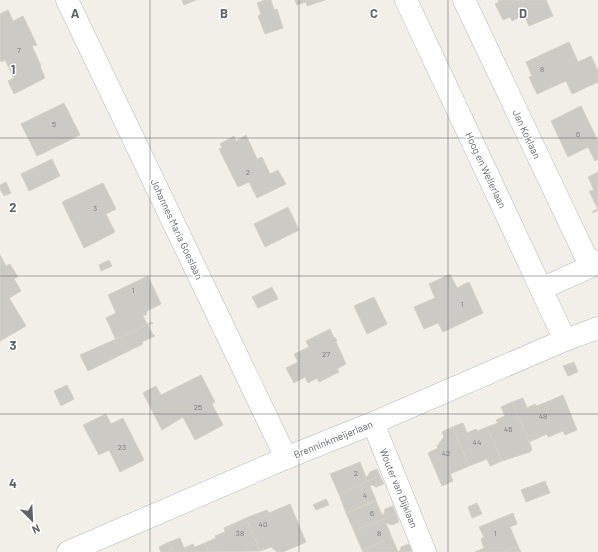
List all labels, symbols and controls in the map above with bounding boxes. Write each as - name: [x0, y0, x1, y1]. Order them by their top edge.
- text: A: [71, 5, 80, 21]
- text: B: [220, 5, 228, 21]
- text: C: [370, 5, 378, 21]
- text: D: [519, 5, 527, 21]
- house number: 7: [17, 45, 21, 55]
- text: 1: [11, 61, 15, 77]
- house number: 8: [540, 64, 544, 74]
- street label: Jan Koklaan: [510, 108, 544, 160]
- house number: 5: [52, 119, 56, 129]
- house number: 6: [576, 129, 580, 139]
- street label: Hoog en Wellerlaan: [463, 130, 509, 210]
- house number: 2: [246, 167, 250, 177]
- street label: Johannes Maria Goeslaan: [148, 177, 206, 281]
- text: 2: [9, 199, 17, 215]
- house number: 3: [93, 203, 97, 213]
- house number: 1: [132, 285, 135, 295]
- house number: 1: [461, 299, 464, 309]
- text: 3: [9, 337, 17, 353]
- house number: 27: [322, 349, 330, 359]
- house number: 25: [194, 402, 202, 412]
- house number: 48: [539, 411, 547, 421]
- street label: Brenninkmeijerlaan: [292, 418, 374, 460]
- house number: 46: [504, 424, 512, 434]
- house number: 44: [473, 437, 481, 447]
- house number: 23: [118, 442, 126, 452]
- street label: Wouter van Dijklaan: [378, 446, 420, 530]
- house number: 42: [442, 448, 450, 458]
- house number: 2: [354, 468, 358, 478]
- text: 4: [9, 475, 17, 491]
- house number: 4: [363, 490, 367, 500]
- north arrow: [12, 500, 52, 540]
- house number: 6: [370, 508, 374, 518]
- house number: 40: [259, 519, 267, 529]
- text: N: [30, 522, 42, 537]
- house number: 38: [236, 528, 244, 538]
- house number: 8: [377, 528, 381, 538]
- house number: 1: [494, 528, 497, 538]

